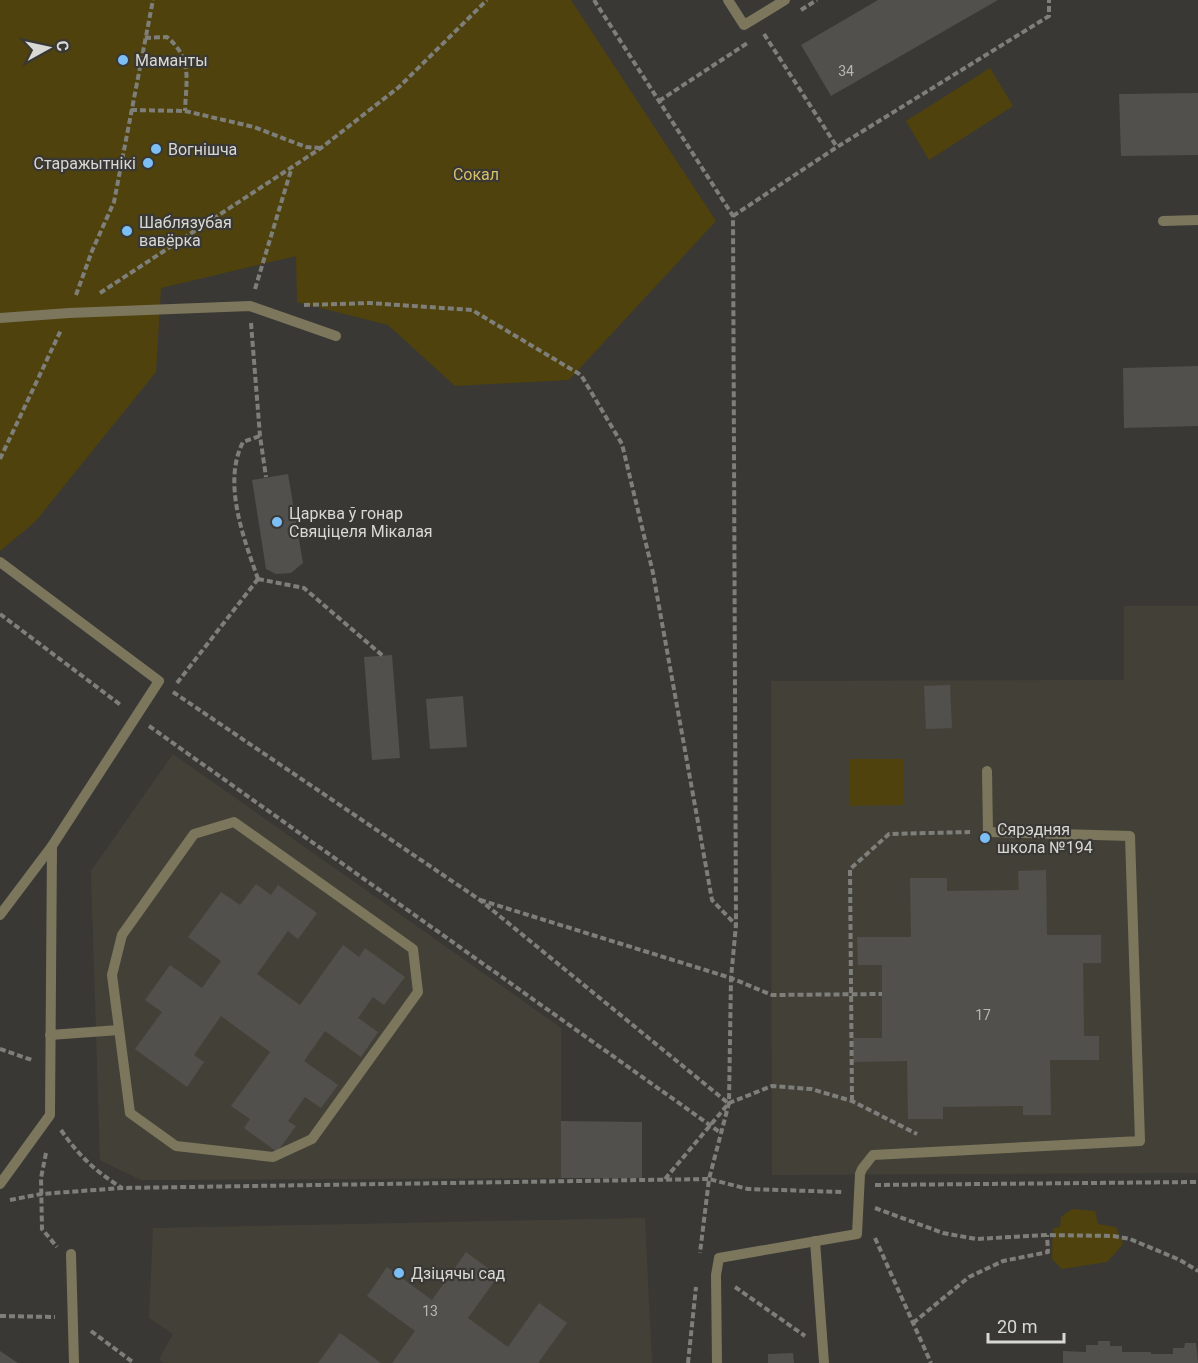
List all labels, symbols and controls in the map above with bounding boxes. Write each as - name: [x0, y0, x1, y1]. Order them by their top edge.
- north arrow: [18, 18, 78, 78]
- text: С: [52, 39, 72, 52]
- place label: Маманты: [135, 51, 208, 70]
- marker: Маманты: [116, 53, 130, 67]
- house number: 34: [838, 63, 854, 79]
- place label: Вогнішча: [168, 140, 237, 159]
- marker: Вогнішча: [149, 142, 163, 156]
- place label: Старажытнікі: [34, 154, 136, 173]
- marker: Старажытнікі: [141, 156, 155, 170]
- park label: Сокал: [453, 165, 499, 184]
- place label: Шаблязубая вавёрка: [139, 213, 232, 250]
- marker: Шаблязубая вавёрка: [120, 224, 134, 238]
- place label: Царква ў гонар Свяціцеля Мікалая: [289, 504, 433, 541]
- marker: Царква ў гонар Свяціцеля Мікалая: [270, 515, 284, 529]
- place label: Сярэдняя школа №194: [997, 820, 1093, 857]
- marker: Сярэдняя школа №194: [978, 831, 992, 845]
- house number: 17: [975, 1007, 991, 1023]
- place label: Дзіцячы сад: [411, 1264, 506, 1283]
- marker: Дзіцячы сад: [392, 1266, 406, 1280]
- house number: 13: [422, 1303, 438, 1319]
- scale bar: [988, 1306, 1064, 1344]
- text: 20 m: [997, 1316, 1037, 1337]

